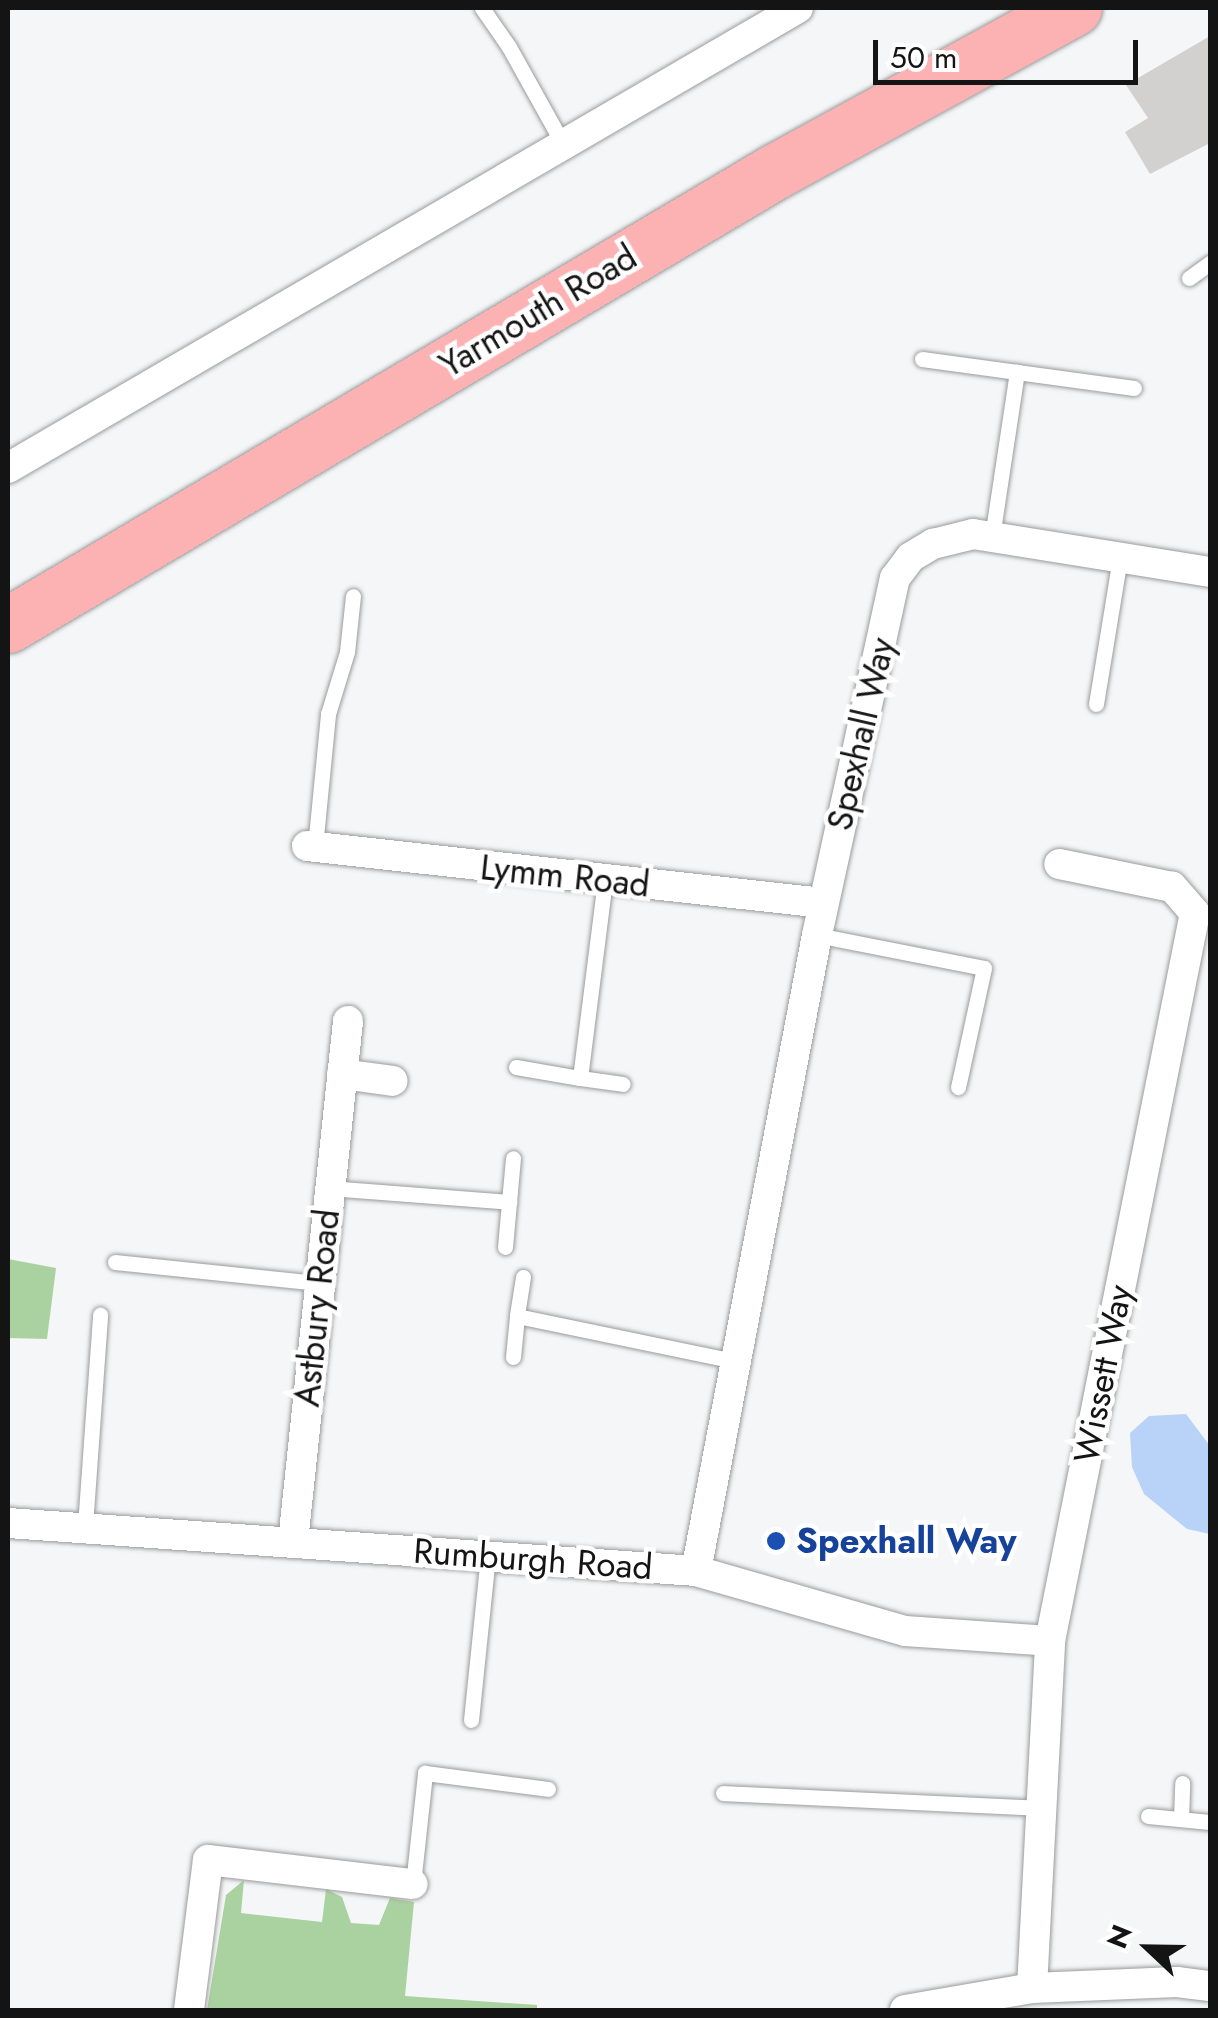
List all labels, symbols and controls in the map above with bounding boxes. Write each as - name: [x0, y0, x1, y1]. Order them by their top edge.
- scale bar: [878, 20, 1143, 82]
- text: 50 m: [890, 36, 957, 79]
- street label: Yarmouth Road: [432, 236, 644, 386]
- street label: Spexhall Way: [818, 634, 904, 834]
- street label: Lymm Road: [478, 846, 652, 906]
- street label: Astbury Road: [286, 1207, 348, 1409]
- street label: Wissett Way: [1065, 1281, 1141, 1467]
- place label: Spexhall Way: [796, 1520, 1016, 1562]
- street label: Rumburgh Road: [412, 1530, 654, 1588]
- marker: Spexhall Way: [765, 1530, 787, 1552]
- north arrow: [1098, 1898, 1198, 1998]
- text: N: [1097, 1919, 1143, 1955]

